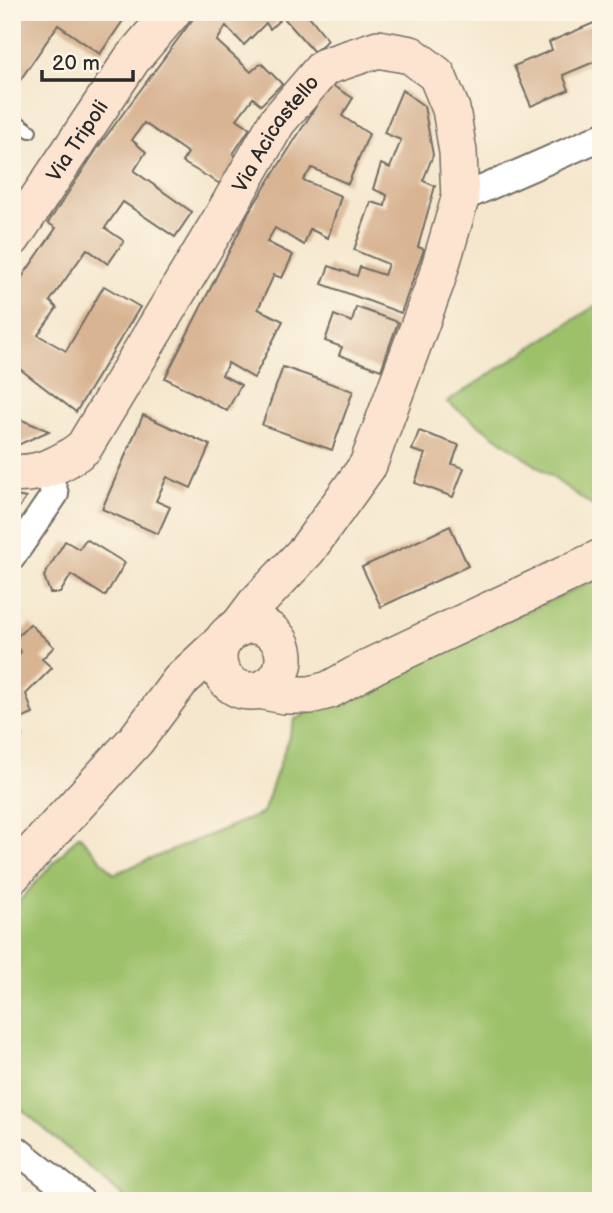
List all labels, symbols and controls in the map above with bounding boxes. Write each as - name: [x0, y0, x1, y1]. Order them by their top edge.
- scale bar: [42, 38, 133, 82]
- text: 20 m: [52, 51, 100, 76]
- street label: Via Acicastello: [227, 70, 325, 197]
- street label: Via Tripoli: [41, 96, 114, 187]

